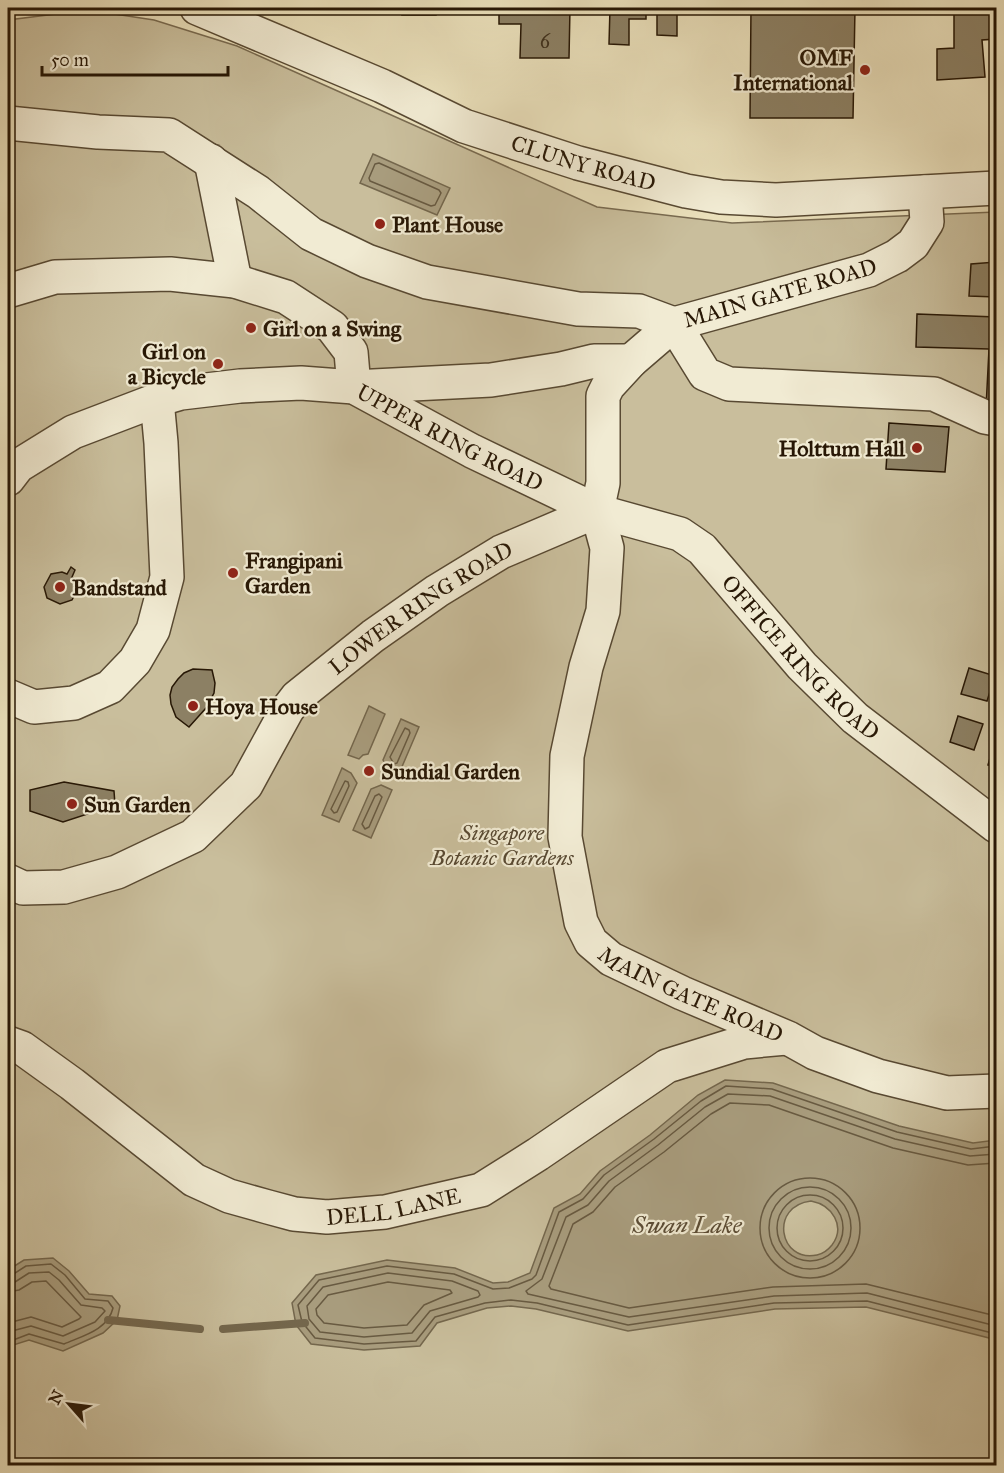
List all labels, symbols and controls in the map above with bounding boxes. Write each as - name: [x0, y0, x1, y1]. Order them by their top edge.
- house number: 6: [540, 29, 551, 53]
- scale bar: [42, 39, 228, 77]
- place label: OMF International: [733, 44, 854, 96]
- text: 50 m: [51, 49, 89, 71]
- marker: OMF International: [858, 63, 872, 77]
- street label: CLUNY ROAD: [508, 129, 659, 196]
- place label: Plant House: [392, 211, 503, 238]
- marker: Plant House: [373, 217, 387, 231]
- street label: MAIN GATE ROAD: [680, 252, 880, 334]
- place label: Girl on a Swing: [263, 315, 402, 342]
- marker: Girl on a Swing: [244, 321, 258, 335]
- place label: Girl on a Bicycle: [128, 338, 206, 390]
- marker: Girl on a Bicycle: [211, 357, 225, 371]
- street label: UPPER RING ROAD: [352, 378, 548, 497]
- place label: Holttum Hall: [778, 435, 906, 462]
- marker: Holttum Hall: [910, 441, 924, 455]
- street label: LOWER RING ROAD: [323, 535, 516, 680]
- place label: Frangipani Garden: [245, 547, 344, 599]
- marker: Frangipani Garden: [226, 566, 240, 580]
- street label: OFFICE RING ROAD: [716, 569, 885, 745]
- place label: Bandstand: [72, 574, 168, 601]
- marker: Bandstand: [53, 580, 67, 594]
- place label: Hoya House: [205, 693, 318, 720]
- marker: Hoya House: [186, 699, 200, 713]
- place label: Sundial Garden: [381, 758, 520, 785]
- marker: Sundial Garden: [362, 764, 376, 778]
- place label: Sun Garden: [84, 791, 191, 818]
- marker: Sun Garden: [65, 797, 79, 811]
- park label: Singapore Botanic Gardens: [429, 819, 574, 871]
- street label: MAIN GATE ROAD: [593, 941, 787, 1048]
- street label: DELL LANE: [325, 1182, 463, 1231]
- water label: Swan Lake: [631, 1210, 743, 1240]
- north arrow: [39, 1374, 99, 1434]
- text: N: [45, 1386, 68, 1408]

